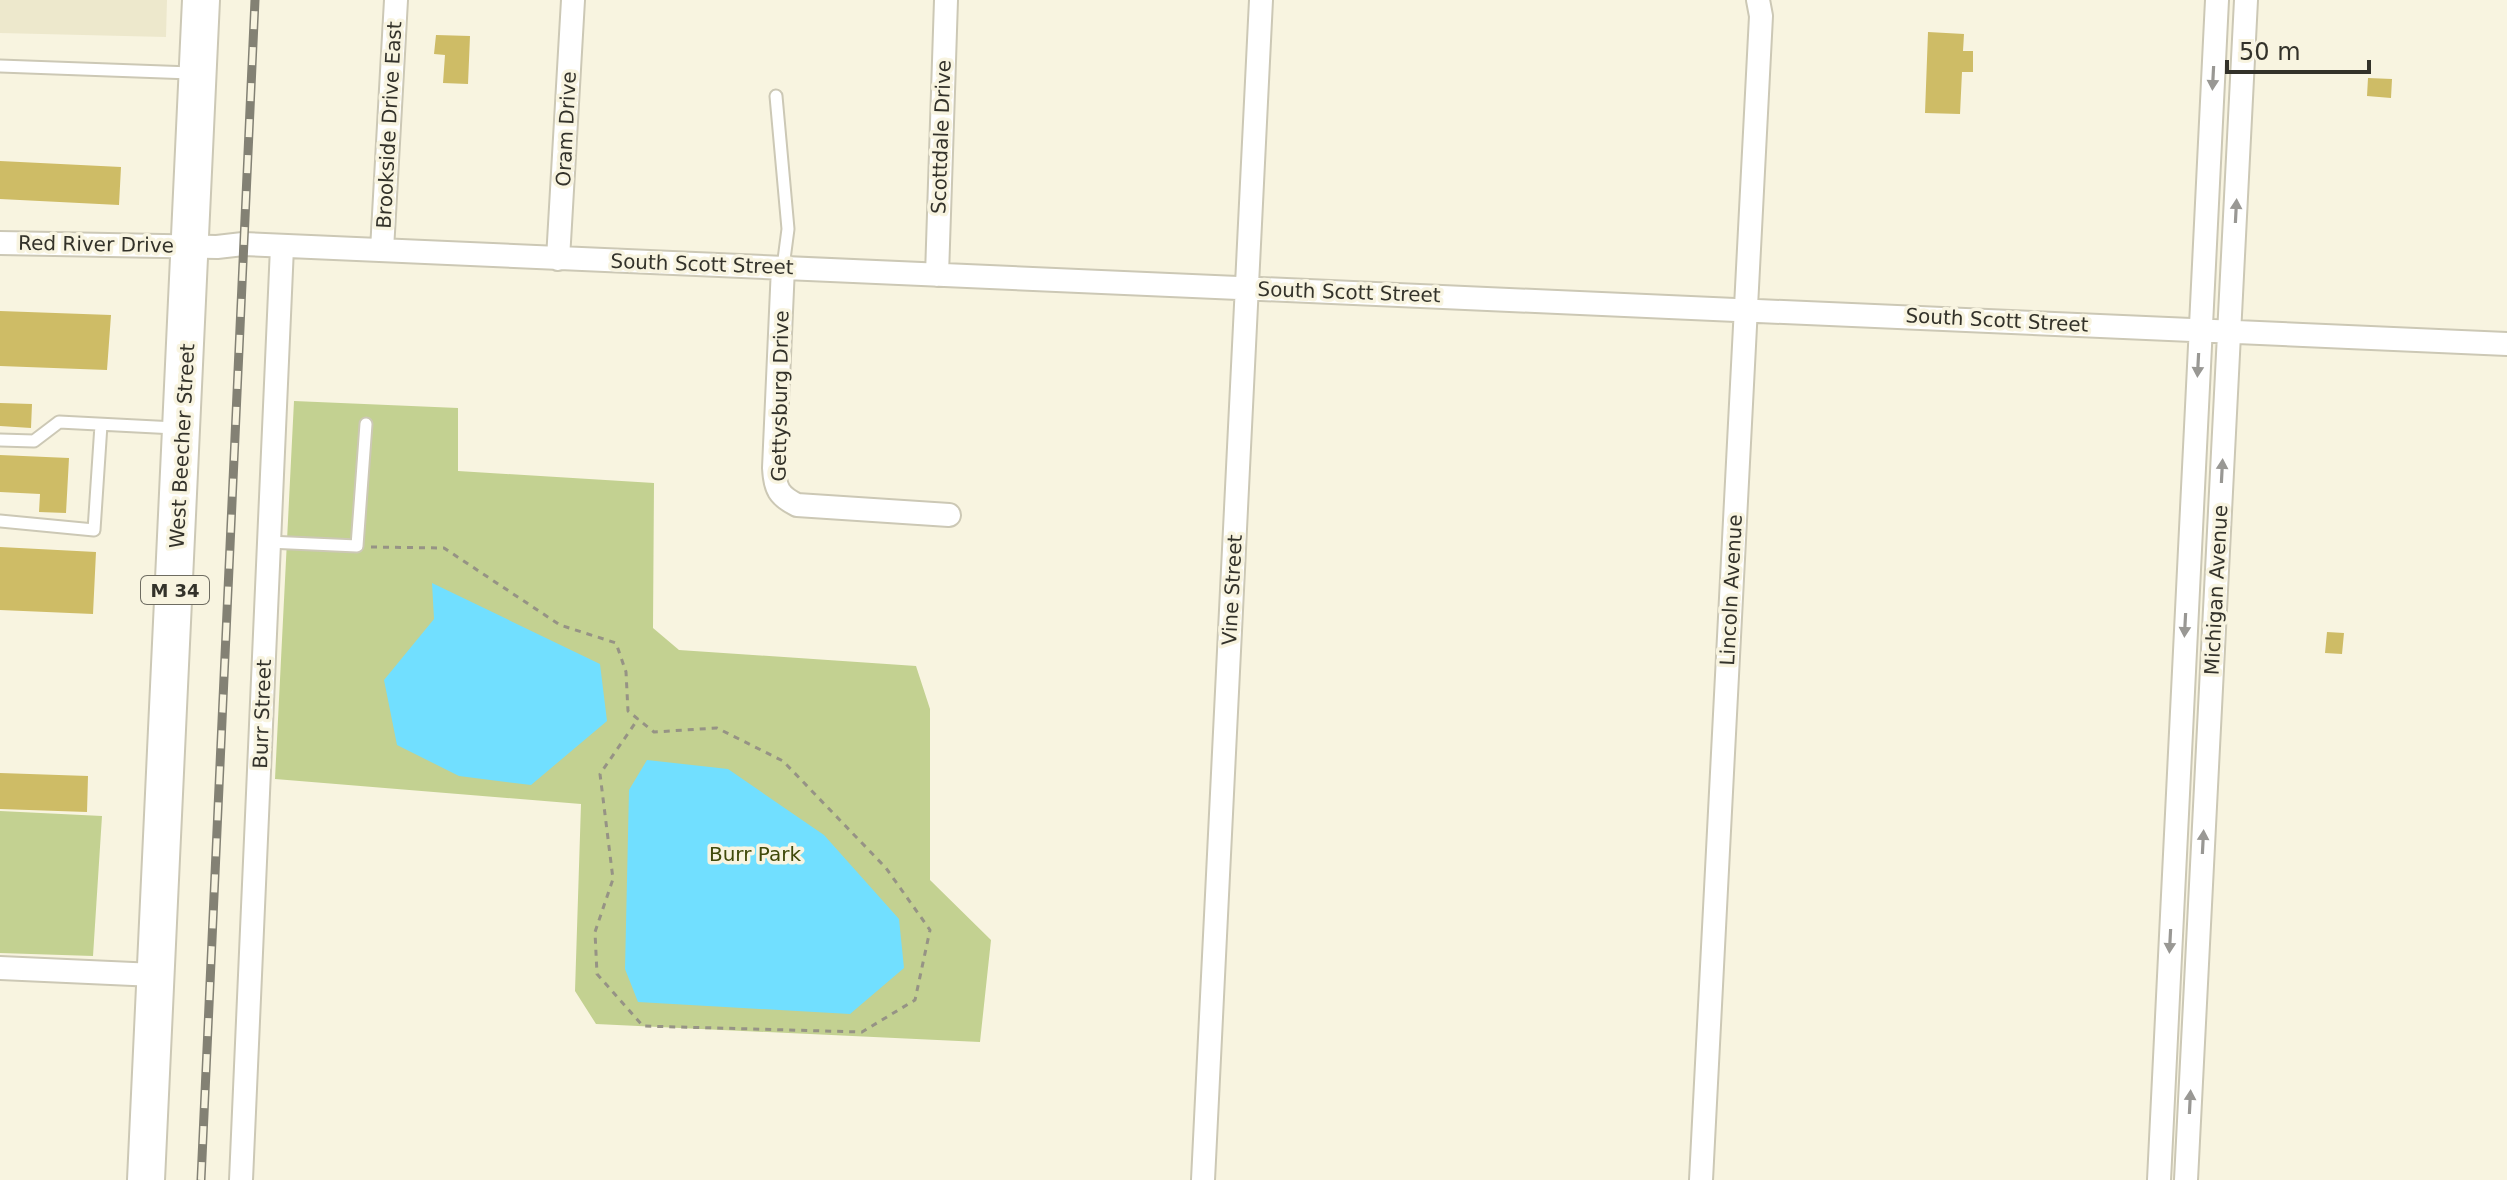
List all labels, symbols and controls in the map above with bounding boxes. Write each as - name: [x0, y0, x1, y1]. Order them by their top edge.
- street label: Brookside Drive East: [372, 20, 406, 229]
- scale bar: [2227, 24, 2369, 74]
- text: 50 m: [2239, 38, 2301, 66]
- street label: Scottdale Drive: [926, 60, 956, 214]
- one-way arrow: [2206, 66, 2219, 91]
- street label: Oram Drive: [551, 71, 581, 187]
- one-way arrow: [2229, 198, 2242, 223]
- street label: Red River Drive: [18, 231, 174, 257]
- street label: South Scott Street: [610, 249, 794, 279]
- street label: South Scott Street: [1257, 277, 1441, 307]
- street label: South Scott Street: [1905, 303, 2089, 337]
- street label: Gettysburg Drive: [767, 310, 793, 482]
- street label: West Beecher Street: [165, 343, 199, 549]
- one-way arrow: [2191, 353, 2204, 378]
- one-way arrow: [2216, 458, 2229, 483]
- street label: Michigan Avenue: [2200, 504, 2232, 676]
- street label: Lincoln Avenue: [1715, 514, 1747, 666]
- street label: Vine Street: [1217, 534, 1247, 646]
- road number: M 34: [141, 576, 209, 604]
- one-way arrow: [2179, 613, 2192, 638]
- street label: Burr Street: [248, 659, 276, 769]
- one-way arrow: [2197, 829, 2210, 854]
- park label: Burr Park: [709, 842, 801, 866]
- one-way arrow: [2164, 929, 2177, 954]
- one-way arrow: [2184, 1089, 2197, 1114]

